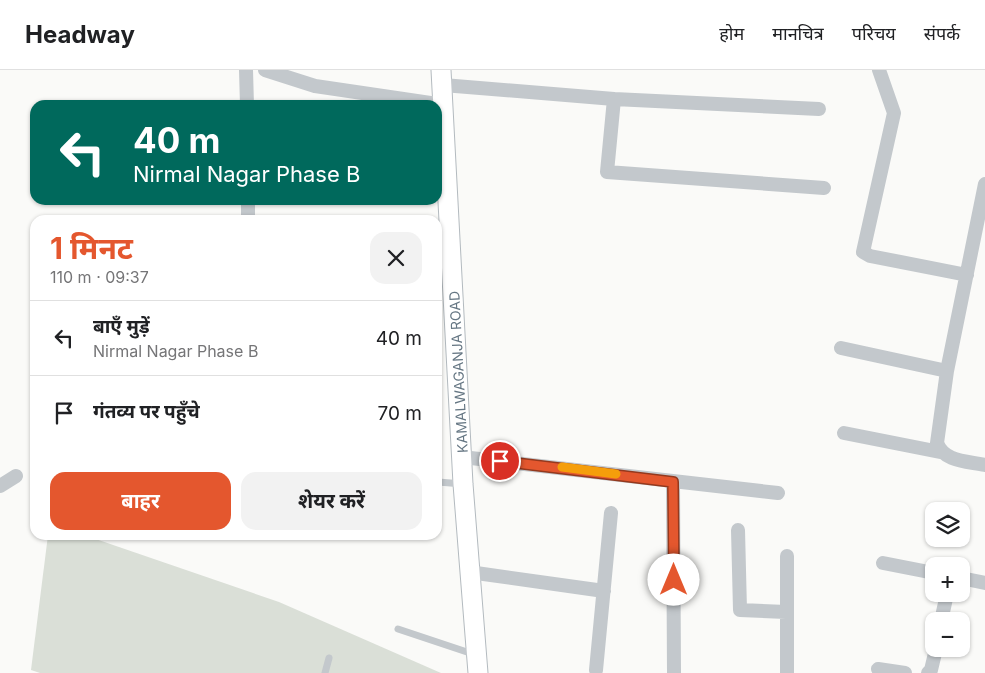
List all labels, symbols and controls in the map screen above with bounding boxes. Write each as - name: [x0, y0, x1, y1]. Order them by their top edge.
- text: Headway: [25, 20, 135, 49]
- text: होम: [719, 23, 744, 44]
- text: मानचित्र: [772, 23, 824, 44]
- text: परिचय: [852, 23, 896, 44]
- text: संपर्क: [924, 23, 960, 44]
- text: 40 m: [133, 119, 221, 161]
- icon: left: [50, 120, 115, 185]
- text: Nirmal Nagar Phase B: [133, 161, 360, 187]
- text: 1 मिनट: [50, 230, 133, 266]
- button: close: [370, 232, 422, 284]
- text: 110 m · 09:37: [50, 267, 149, 287]
- street label: KAMALWAGANJA ROAD: [445, 291, 471, 453]
- text: बाएँ मुड़ें: [93, 315, 150, 338]
- icon: left: [50, 324, 78, 352]
- text: 40 m: [376, 327, 422, 350]
- text: Nirmal Nagar Phase B: [93, 341, 258, 361]
- icon: arrive: [50, 399, 78, 427]
- text: गंतव्य पर पहुँचे: [93, 400, 200, 423]
- text: 70 m: [378, 402, 422, 425]
- pin: [479, 440, 521, 482]
- icon: arrive: [486, 447, 514, 475]
- button: बाहर: [50, 472, 231, 530]
- button: शेयर करें: [241, 472, 422, 530]
- map controls: [925, 502, 970, 657]
- button: layers: [925, 502, 970, 547]
- position arrow: [647, 553, 699, 605]
- button: +: [925, 557, 970, 602]
- button: −: [925, 612, 970, 657]

